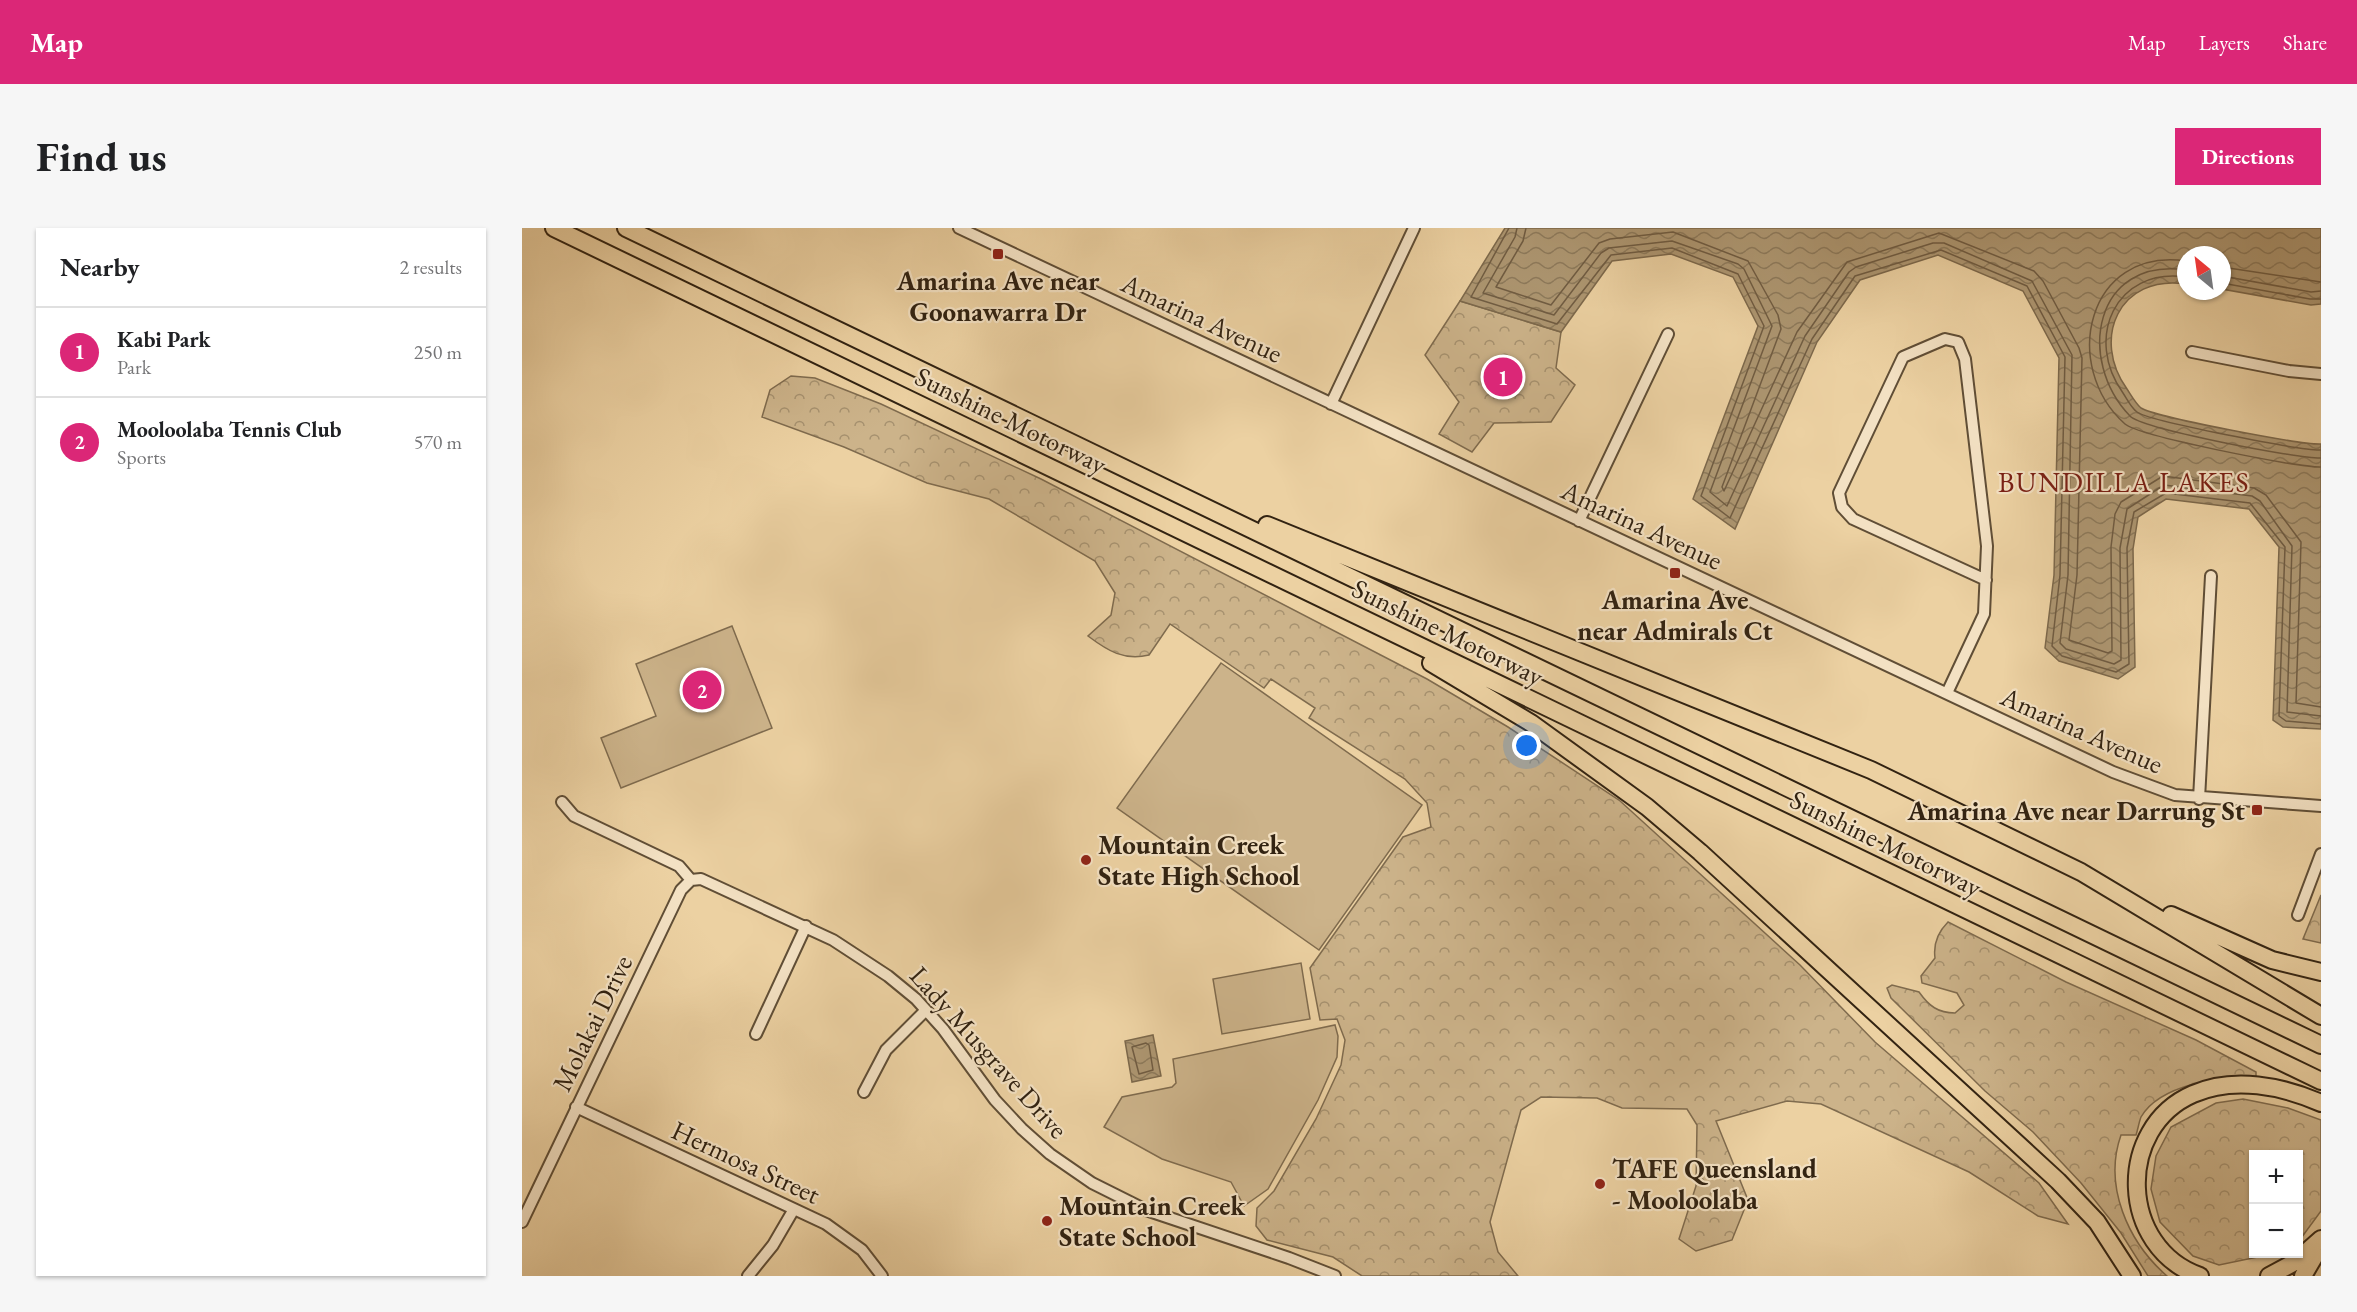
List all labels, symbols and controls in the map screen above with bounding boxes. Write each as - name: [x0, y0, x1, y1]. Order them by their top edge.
- text: Map: [30, 24, 83, 60]
- text: Map: [2128, 29, 2166, 56]
- text: Layers: [2199, 29, 2250, 56]
- text: Share: [2283, 29, 2327, 56]
- button: Directions: [2175, 128, 2321, 185]
- text: Find us: [36, 129, 167, 184]
- north arrow: [2177, 246, 2231, 300]
- marker: Amarina Ave near Goonawarra Dr: [991, 247, 1005, 261]
- text: Nearby: [60, 250, 140, 284]
- text: 2 results: [399, 254, 462, 280]
- place label: Amarina Ave near Goonawarra Dr: [896, 263, 1100, 329]
- street label: Amarina Avenue: [1115, 265, 1288, 371]
- text: Kabi Park: [117, 325, 211, 354]
- text: 1: [74, 339, 85, 365]
- text: 250 m: [414, 339, 462, 365]
- text: Park: [117, 354, 151, 380]
- pin: 1: [1484, 354, 1522, 400]
- street label: Sunshine Motorway: [909, 358, 1113, 482]
- text: Mooloolaba Tennis Club: [117, 415, 341, 444]
- text: 2: [74, 429, 85, 455]
- text: 570 m: [414, 429, 462, 455]
- text: Sports: [117, 444, 166, 470]
- district label: BUNDILLA LAKES: [1998, 464, 2250, 500]
- street label: Amarina Avenue: [1555, 472, 1728, 578]
- marker: Amarina Ave near Admirals Ct: [1668, 566, 1682, 580]
- street label: Sunshine Motorway: [1346, 570, 1550, 694]
- place label: Amarina Ave near Admirals Ct: [1577, 582, 1773, 648]
- pin: 2: [682, 668, 722, 712]
- street label: Amarina Avenue: [1994, 678, 2169, 781]
- your location: [1512, 731, 1541, 760]
- street label: Sunshine Motorway: [1784, 781, 1988, 905]
- place label: Amarina Ave near Darrung St: [1906, 793, 2245, 828]
- marker: Amarina Ave near Darrung St: [2250, 803, 2264, 817]
- place label: Mountain Creek State High School: [1098, 827, 1300, 893]
- marker: Mountain Creek State High School: [1079, 853, 1093, 867]
- street label: Molakai Drive: [544, 949, 640, 1097]
- street label: Lady Musgrave Drive: [902, 958, 1076, 1146]
- street label: Hermosa Street: [666, 1112, 826, 1212]
- map controls: [2249, 1150, 2303, 1258]
- button: +: [2249, 1150, 2303, 1204]
- place label: TAFE Queensland - Mooloolaba: [1612, 1151, 1817, 1217]
- marker: TAFE Queensland - Mooloolaba: [1593, 1177, 1607, 1191]
- place label: Mountain Creek State School: [1059, 1188, 1247, 1254]
- button: −: [2249, 1204, 2303, 1258]
- marker: Mountain Creek State School: [1040, 1214, 1054, 1228]

